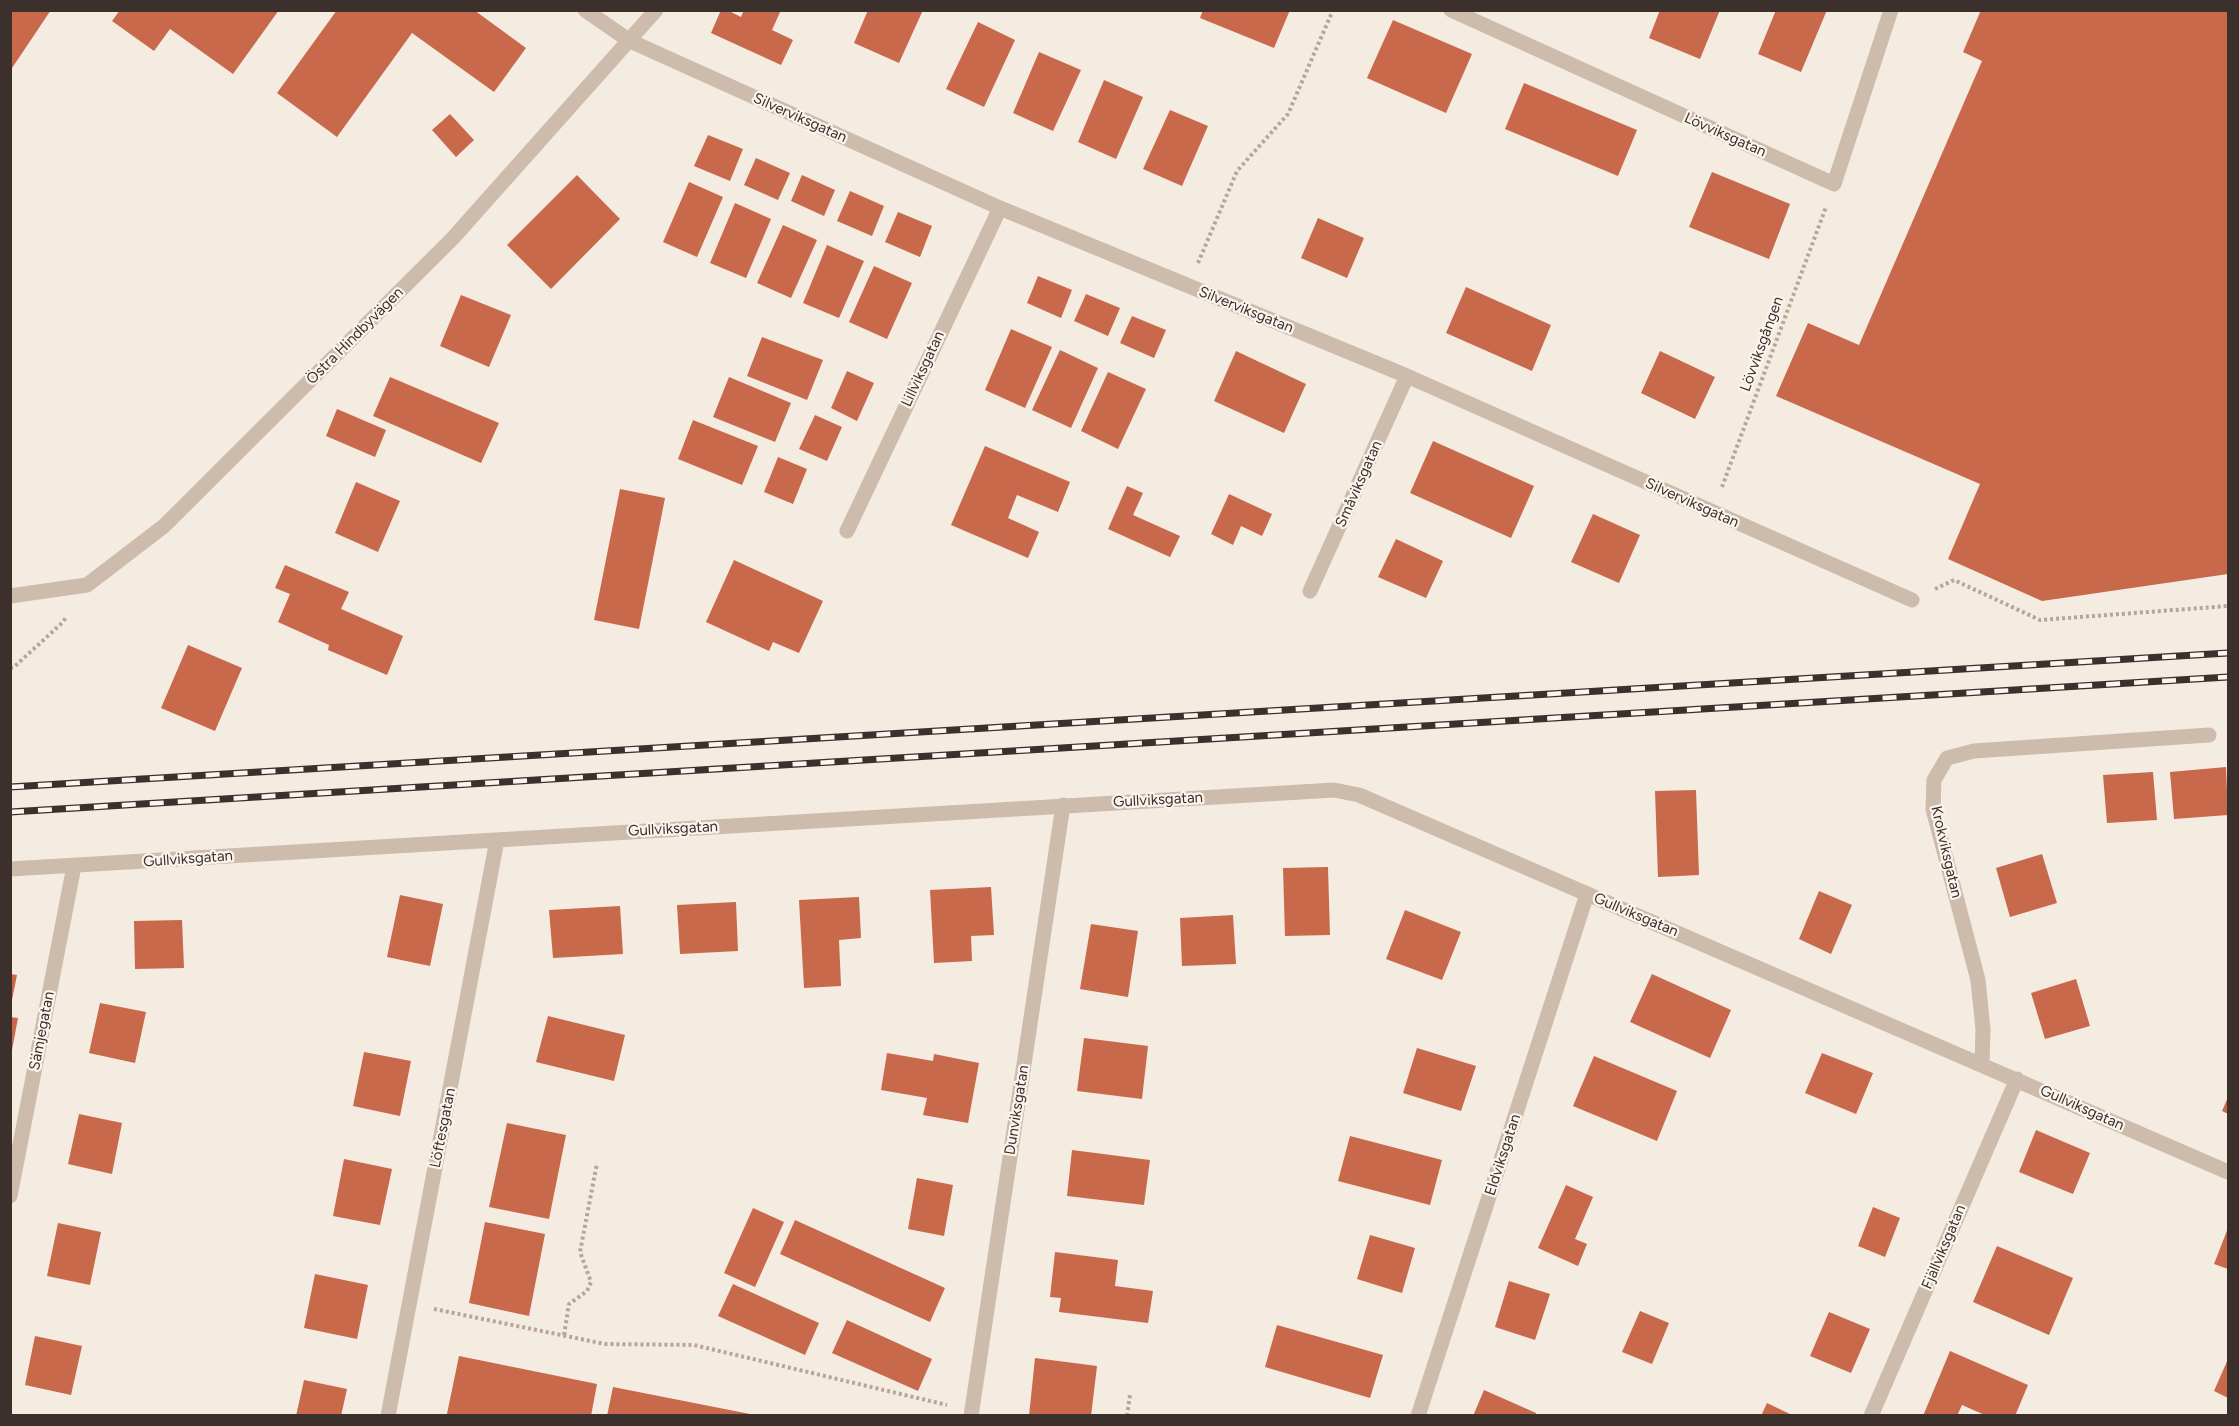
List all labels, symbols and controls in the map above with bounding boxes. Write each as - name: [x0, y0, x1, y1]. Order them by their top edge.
- street label: Silverviksgatan: [750, 89, 850, 147]
- street label: Lövviksgatan: [1681, 109, 1769, 161]
- street label: Silverviksgatan: [1196, 283, 1296, 337]
- street label: Östra Hindbyvägen: [303, 284, 407, 388]
- street label: Lövviksgången: [1736, 294, 1788, 394]
- street label: Lillviksgatan: [898, 328, 948, 410]
- street label: Småviksgatan: [1332, 438, 1386, 530]
- street label: Silverviksgatan: [1642, 474, 1742, 532]
- street label: Gullviksgatan: [1113, 789, 1203, 811]
- street label: Krokviksgatan: [1927, 804, 1965, 900]
- street label: Gullviksgatan: [628, 818, 718, 840]
- street label: Gullviksgatan: [142, 847, 234, 871]
- street label: Gullviksgatan: [1591, 889, 1681, 941]
- street label: Sämjegatan: [26, 990, 58, 1072]
- street label: Dunviksgatan: [1001, 1064, 1033, 1156]
- street label: Gullviksgatan: [2037, 1081, 2127, 1135]
- street label: Löftesgatan: [426, 1087, 460, 1169]
- street label: Eldviksgatan: [1481, 1112, 1525, 1198]
- street label: Fjällviksgatan: [1918, 1202, 1970, 1292]

